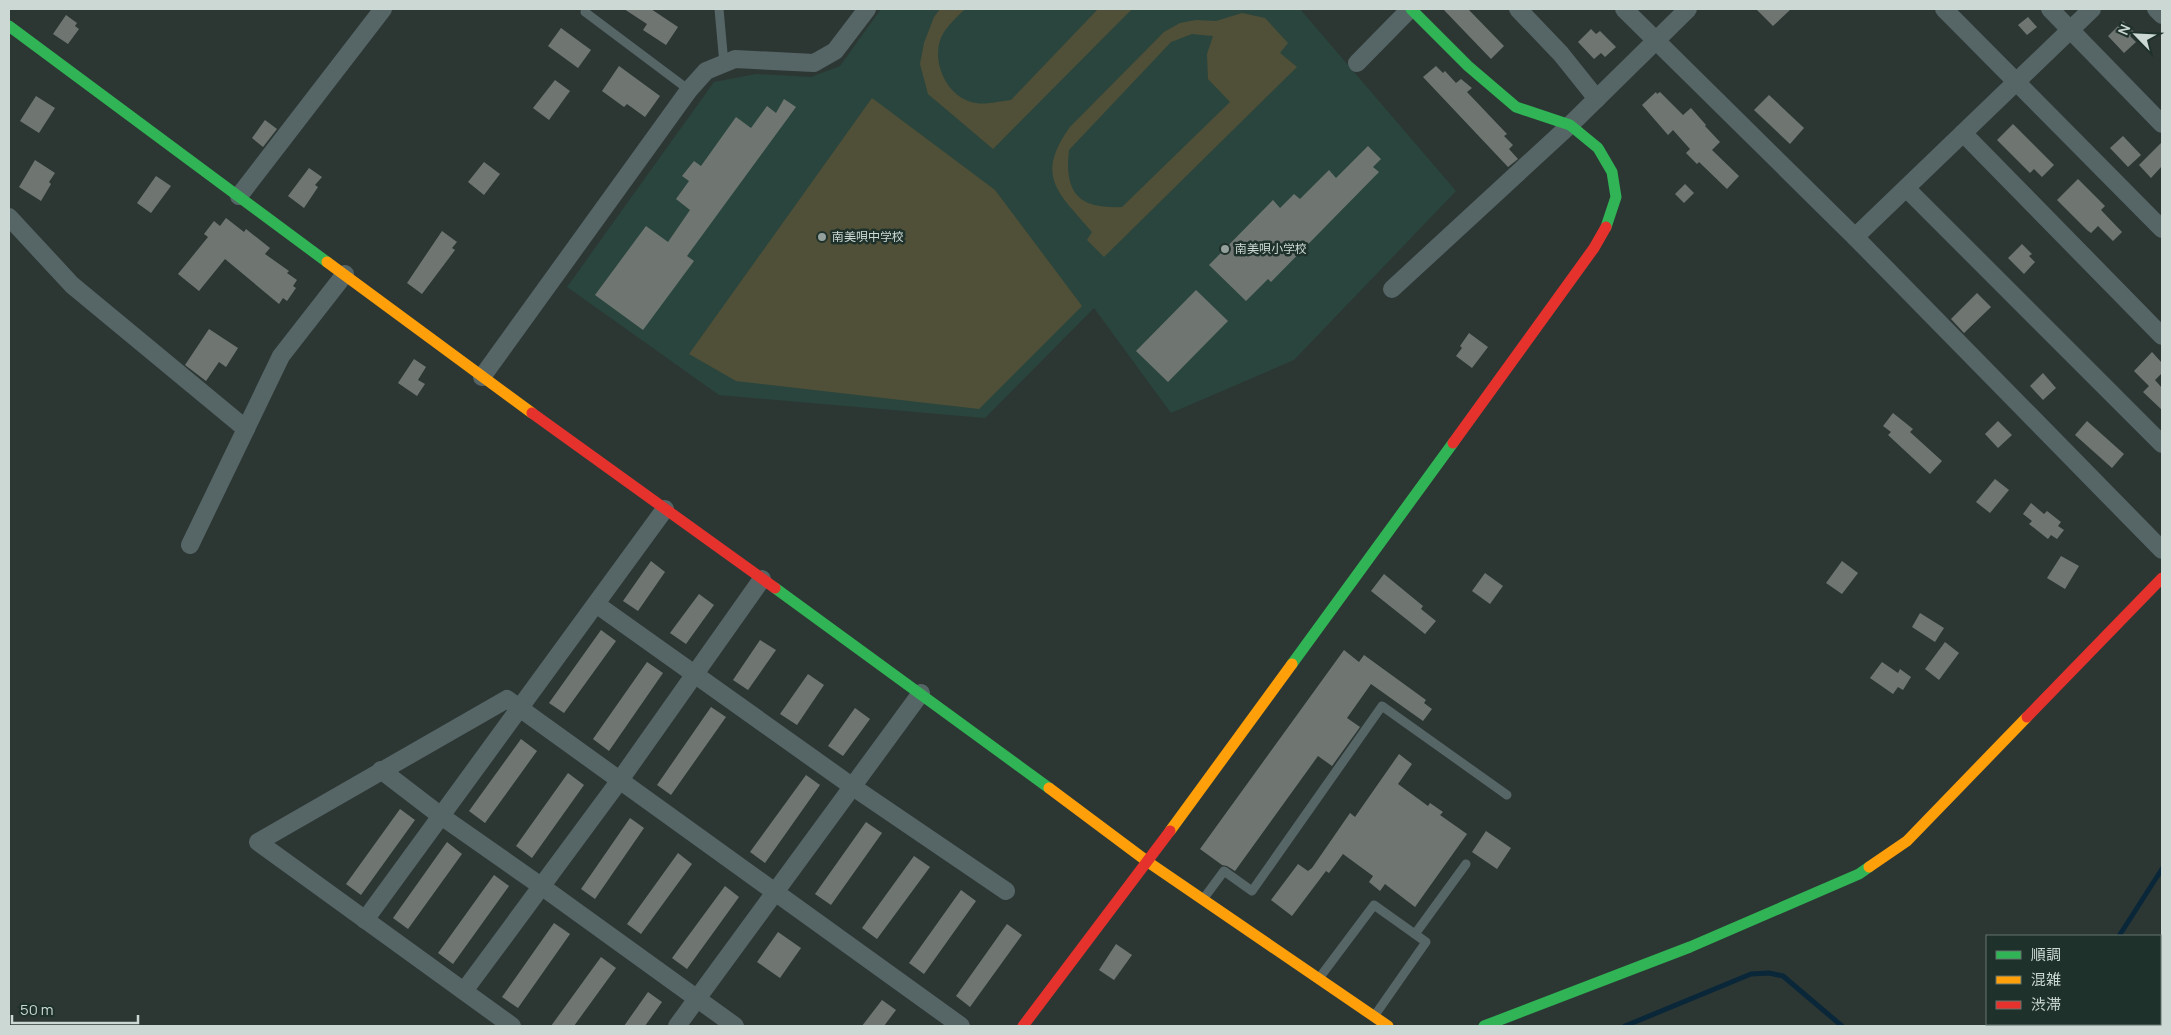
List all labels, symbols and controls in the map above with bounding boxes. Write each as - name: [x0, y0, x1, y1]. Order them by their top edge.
- north arrow: [2111, 10, 2161, 60]
- text: N: [2113, 21, 2134, 38]
- place label: 南美唄中学校: [832, 228, 904, 245]
- marker: 南美唄中学校: [816, 231, 828, 243]
- place label: 南美唄小学校: [1235, 240, 1307, 257]
- marker: 南美唄小学校: [1219, 243, 1231, 255]
- legend: [1986, 935, 2161, 1025]
- text: 順調: [2031, 944, 2061, 965]
- text: 混雑: [2031, 969, 2061, 990]
- scale bar: [12, 992, 139, 1024]
- text: 渋滞: [2031, 994, 2061, 1015]
- text: 50 m: [20, 999, 54, 1020]

